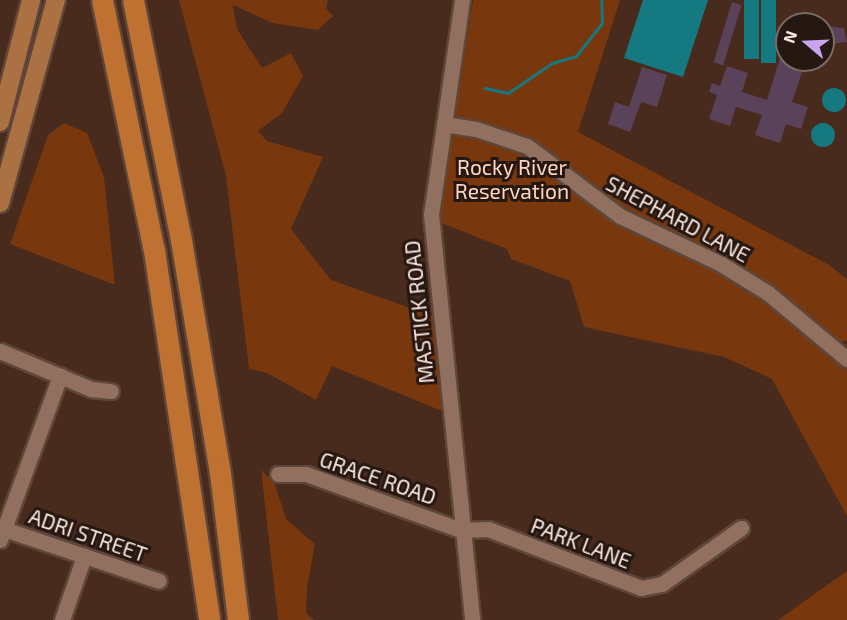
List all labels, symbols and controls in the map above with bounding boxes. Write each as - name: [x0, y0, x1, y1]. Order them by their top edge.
- north arrow: [775, 12, 835, 72]
- text: N: [779, 28, 800, 45]
- park label: Rocky River Reservation: [455, 154, 569, 204]
- street label: SHEPHARD LANE: [602, 171, 754, 267]
- street label: MASTICK ROAD: [399, 239, 439, 385]
- street label: GRACE ROAD: [316, 446, 440, 510]
- street label: ADRI STREET: [26, 503, 150, 567]
- street label: PARK LANE: [527, 512, 635, 574]

